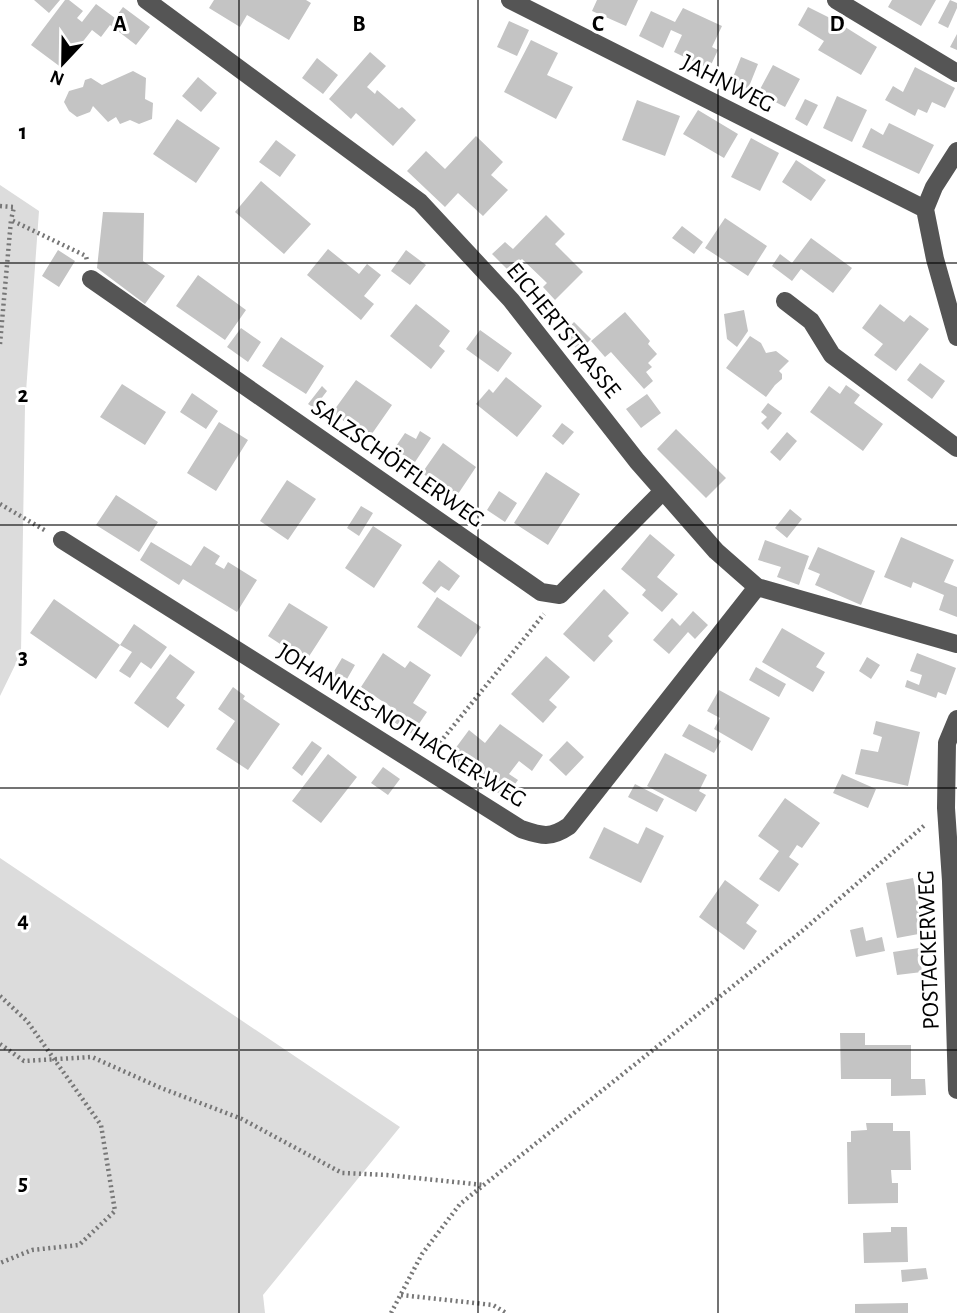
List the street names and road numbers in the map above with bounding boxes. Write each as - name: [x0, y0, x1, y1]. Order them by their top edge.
- street label: JAHNWEG: [677, 50, 778, 117]
- street label: EICHERTSTRASSE: [502, 259, 625, 403]
- street label: SALZSCHÖFFLERWEG: [307, 394, 489, 532]
- street label: JOHANNES-NOTHACKER-WEG: [273, 639, 530, 812]
- street label: POSTACKERWEG: [914, 870, 944, 1030]

